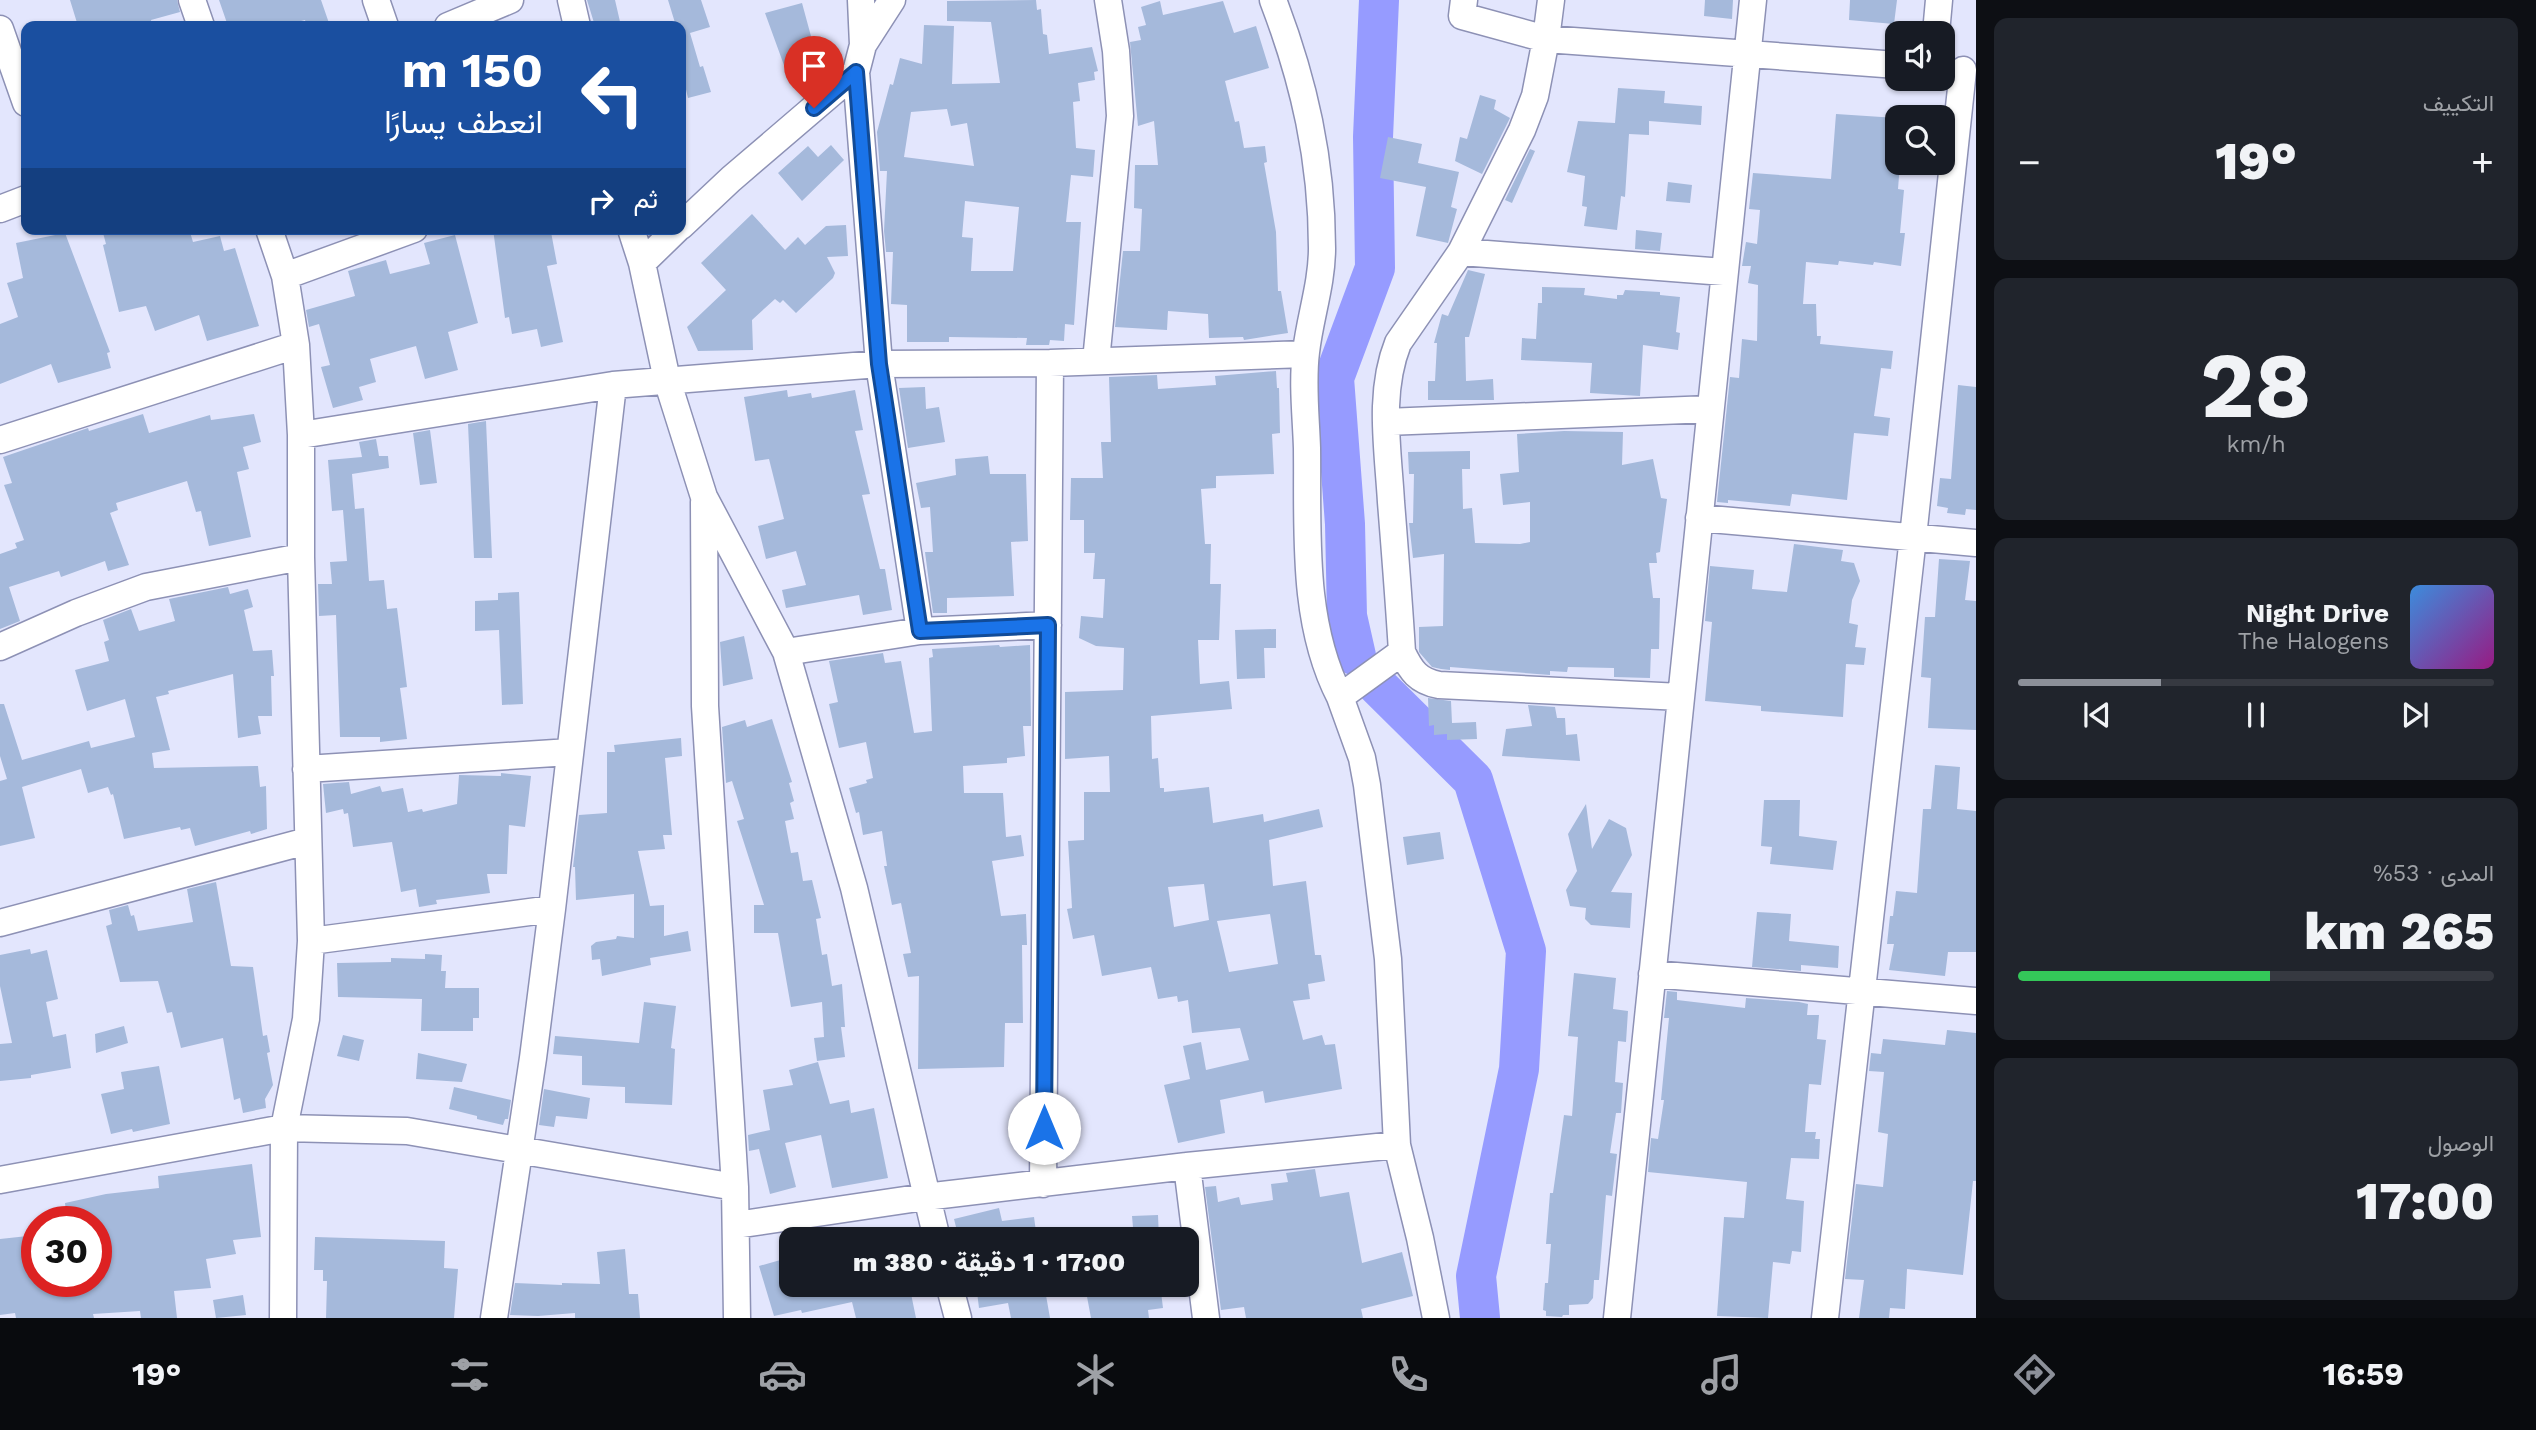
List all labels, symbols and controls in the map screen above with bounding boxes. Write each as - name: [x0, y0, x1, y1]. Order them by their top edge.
- map controls: [1885, 21, 1955, 175]
- button: sound: [1885, 21, 1955, 91]
- pin: [784, 36, 844, 108]
- text: 150 m: [402, 41, 543, 99]
- icon: arrive: [795, 47, 833, 85]
- icon: left: [567, 49, 658, 140]
- text: التكييف: [2423, 90, 2494, 117]
- text: انعطف يسارًا: [384, 103, 543, 141]
- button: search: [1885, 105, 1955, 175]
- text: 19°: [2215, 131, 2297, 192]
- text: −: [2018, 140, 2041, 184]
- text: +: [2471, 140, 2494, 184]
- icon: right: [582, 182, 620, 220]
- text: ثم: [634, 184, 658, 214]
- text: 28: [2200, 332, 2312, 439]
- text: km/h: [2226, 431, 2286, 458]
- text: Night Drive: [2246, 598, 2389, 628]
- text: The Halogens: [2238, 628, 2389, 655]
- icon: previous: [2078, 696, 2116, 734]
- icon: pause: [2237, 696, 2275, 734]
- icon: next: [2396, 696, 2434, 734]
- text: المدى · 53%: [2373, 860, 2494, 887]
- text: 265 km: [2304, 901, 2494, 962]
- position arrow: [1007, 1091, 1081, 1165]
- text: الوصول: [2428, 1130, 2494, 1157]
- text: 17:00: [2356, 1171, 2494, 1232]
- speed limit sign: 30: [21, 1206, 112, 1297]
- text: 17:00 · 1 دقيقة · 380 m: [853, 1247, 1125, 1277]
- icon: filters: [445, 1350, 494, 1399]
- icon: car: [758, 1350, 807, 1399]
- icon: climate: [1071, 1350, 1120, 1399]
- icon: phone: [1384, 1350, 1433, 1399]
- icon: music: [1697, 1350, 1746, 1399]
- icon: directions: [2010, 1350, 2059, 1399]
- text: 19°: [132, 1355, 181, 1393]
- text: 16:59: [2323, 1355, 2404, 1393]

